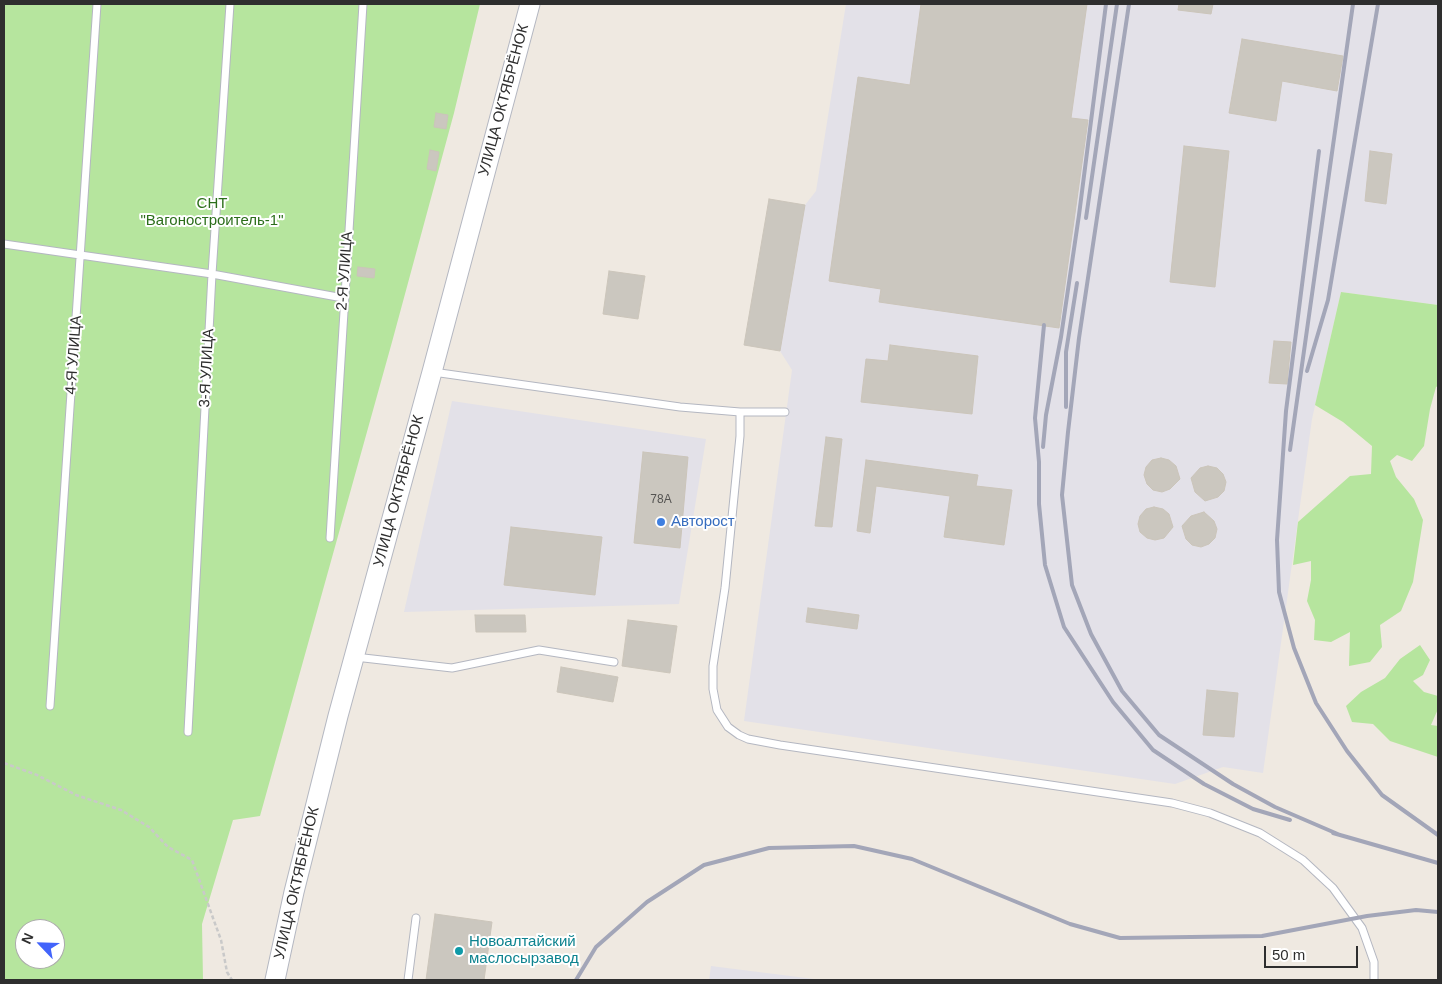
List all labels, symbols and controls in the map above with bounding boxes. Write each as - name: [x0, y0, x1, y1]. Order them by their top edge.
- street label: УЛИЦА ОКТЯБРЁНОК: [475, 22, 533, 178]
- park label: СНТ "Вагоностроитель-1": [141, 195, 283, 230]
- street label: 2-Я УЛИЦА: [333, 231, 357, 311]
- street label: 4-Я УЛИЦА: [62, 315, 86, 395]
- street label: 3-Я УЛИЦА: [196, 328, 218, 408]
- street label: УЛИЦА ОКТЯБРЁНОК: [370, 413, 428, 569]
- house number: 78А: [650, 493, 672, 507]
- place label: Авторост: [671, 513, 735, 531]
- marker: Авторост: [655, 516, 667, 528]
- street label: УЛИЦА ОКТЯБРЁНОК: [271, 805, 323, 961]
- north arrow: [15, 919, 65, 969]
- text: N: [18, 930, 37, 946]
- place label: Новоалтайский маслосырзавод: [469, 933, 579, 968]
- scale bar: [1267, 936, 1361, 968]
- marker: Новоалтайский маслосырзавод: [453, 945, 465, 957]
- text: 50 m: [1272, 946, 1305, 963]

